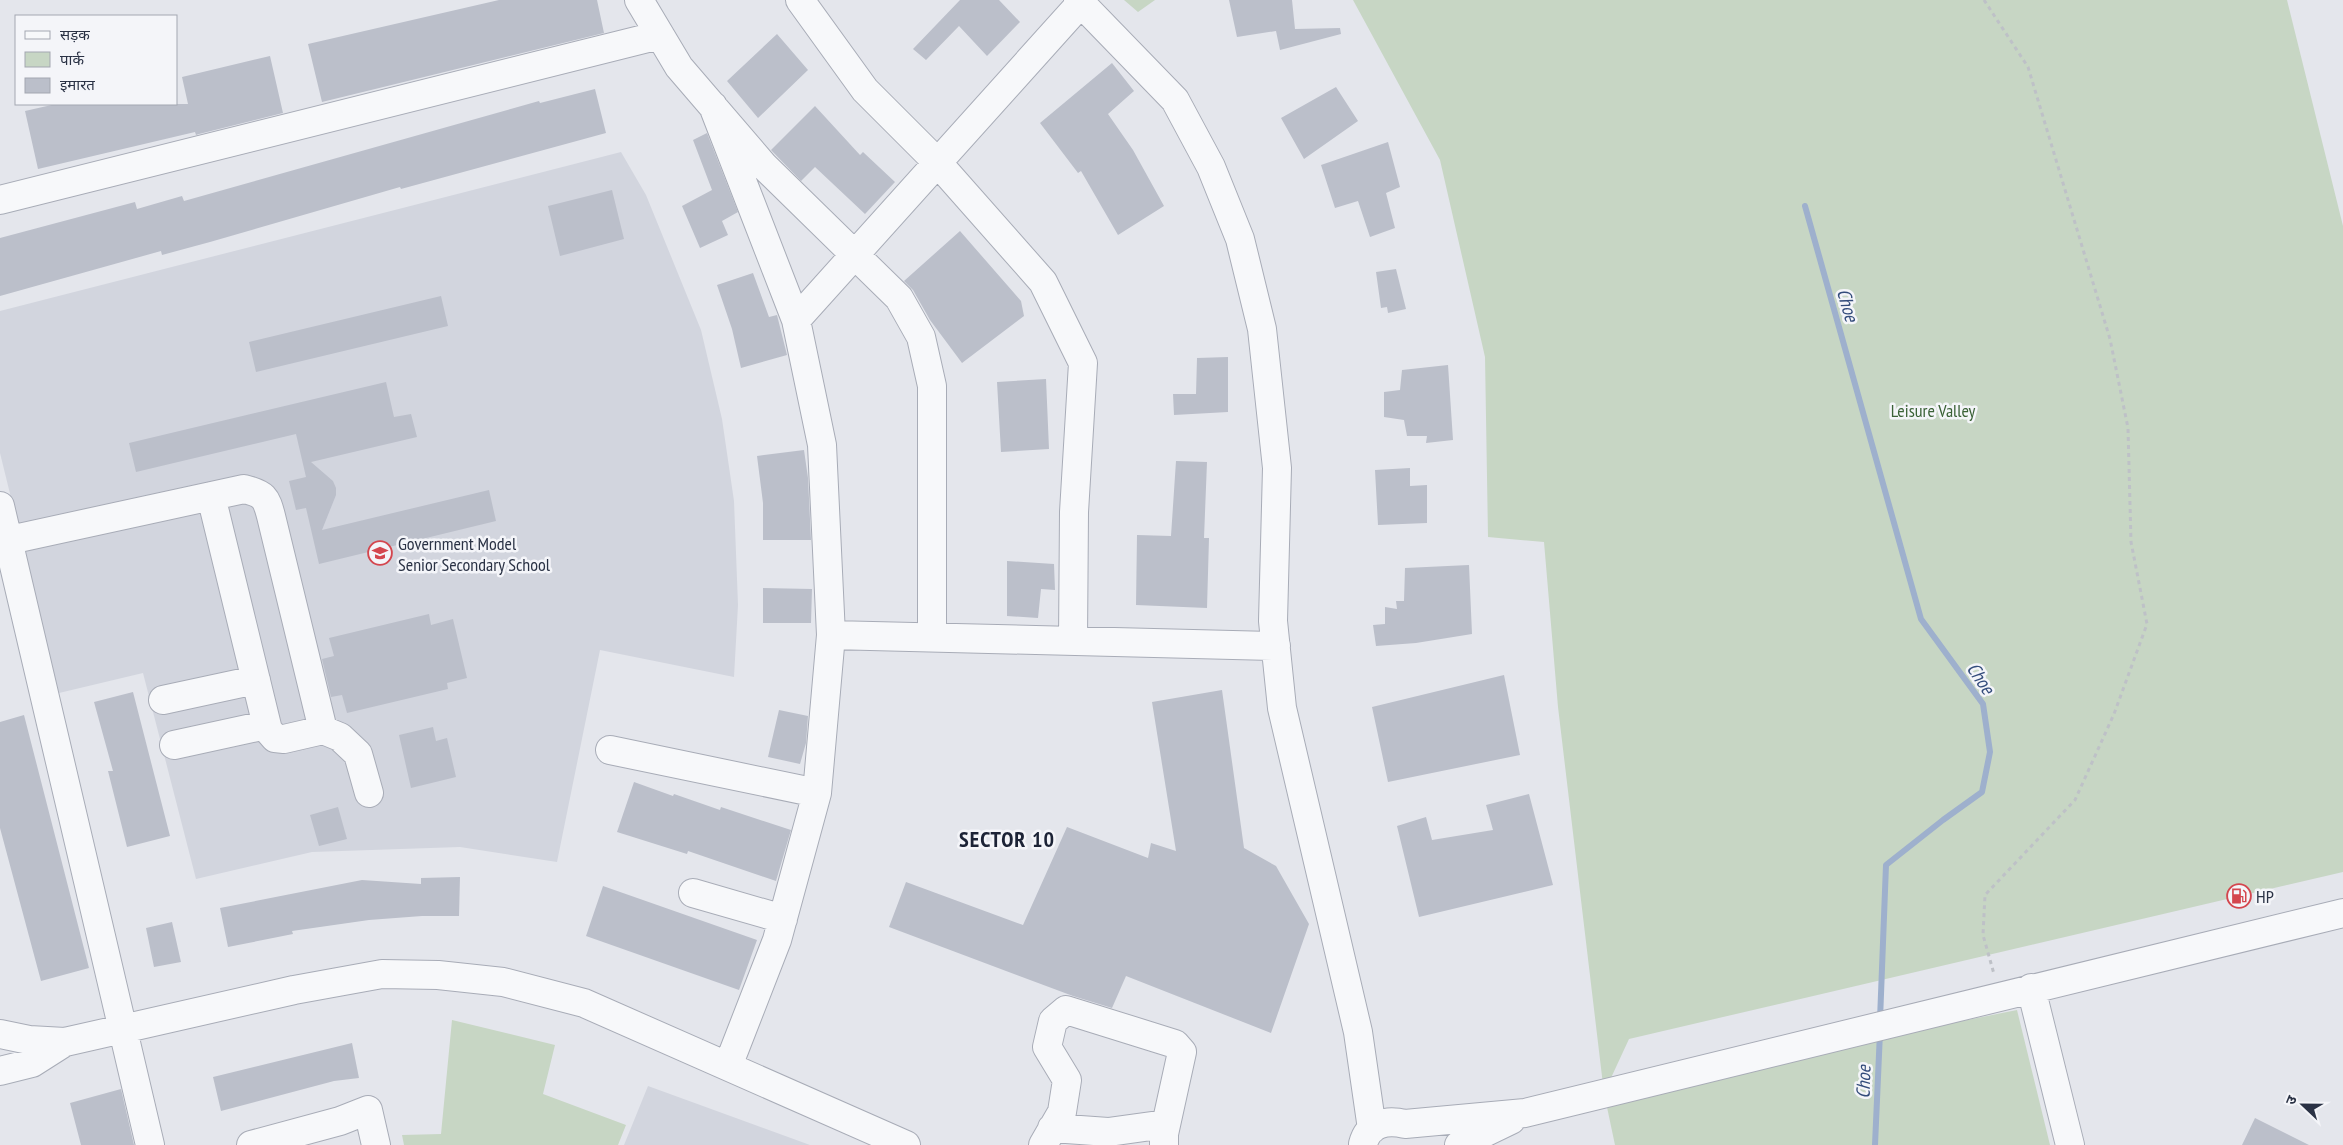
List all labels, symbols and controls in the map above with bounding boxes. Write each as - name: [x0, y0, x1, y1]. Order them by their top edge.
- legend: [15, 15, 178, 105]
- text: सड़क: [60, 25, 90, 44]
- text: पार्क: [60, 50, 84, 69]
- text: इमारत: [60, 75, 95, 94]
- water label: Choe: [1832, 286, 1864, 325]
- park label: Leisure Valley: [1891, 399, 1976, 422]
- place label: Government Model Senior Secondary School: [398, 532, 551, 576]
- school or university icon: Government Model Senior Secondary School: [367, 540, 393, 566]
- water label: Choe: [1962, 658, 2001, 699]
- district label: SECTOR 10: [959, 825, 1055, 853]
- fuel station icon: HP: [2226, 883, 2252, 909]
- place label: HP: [2256, 885, 2274, 908]
- water label: Choe: [1850, 1064, 1876, 1099]
- north arrow: [2278, 1080, 2328, 1130]
- text: उ: [2281, 1092, 2301, 1107]

